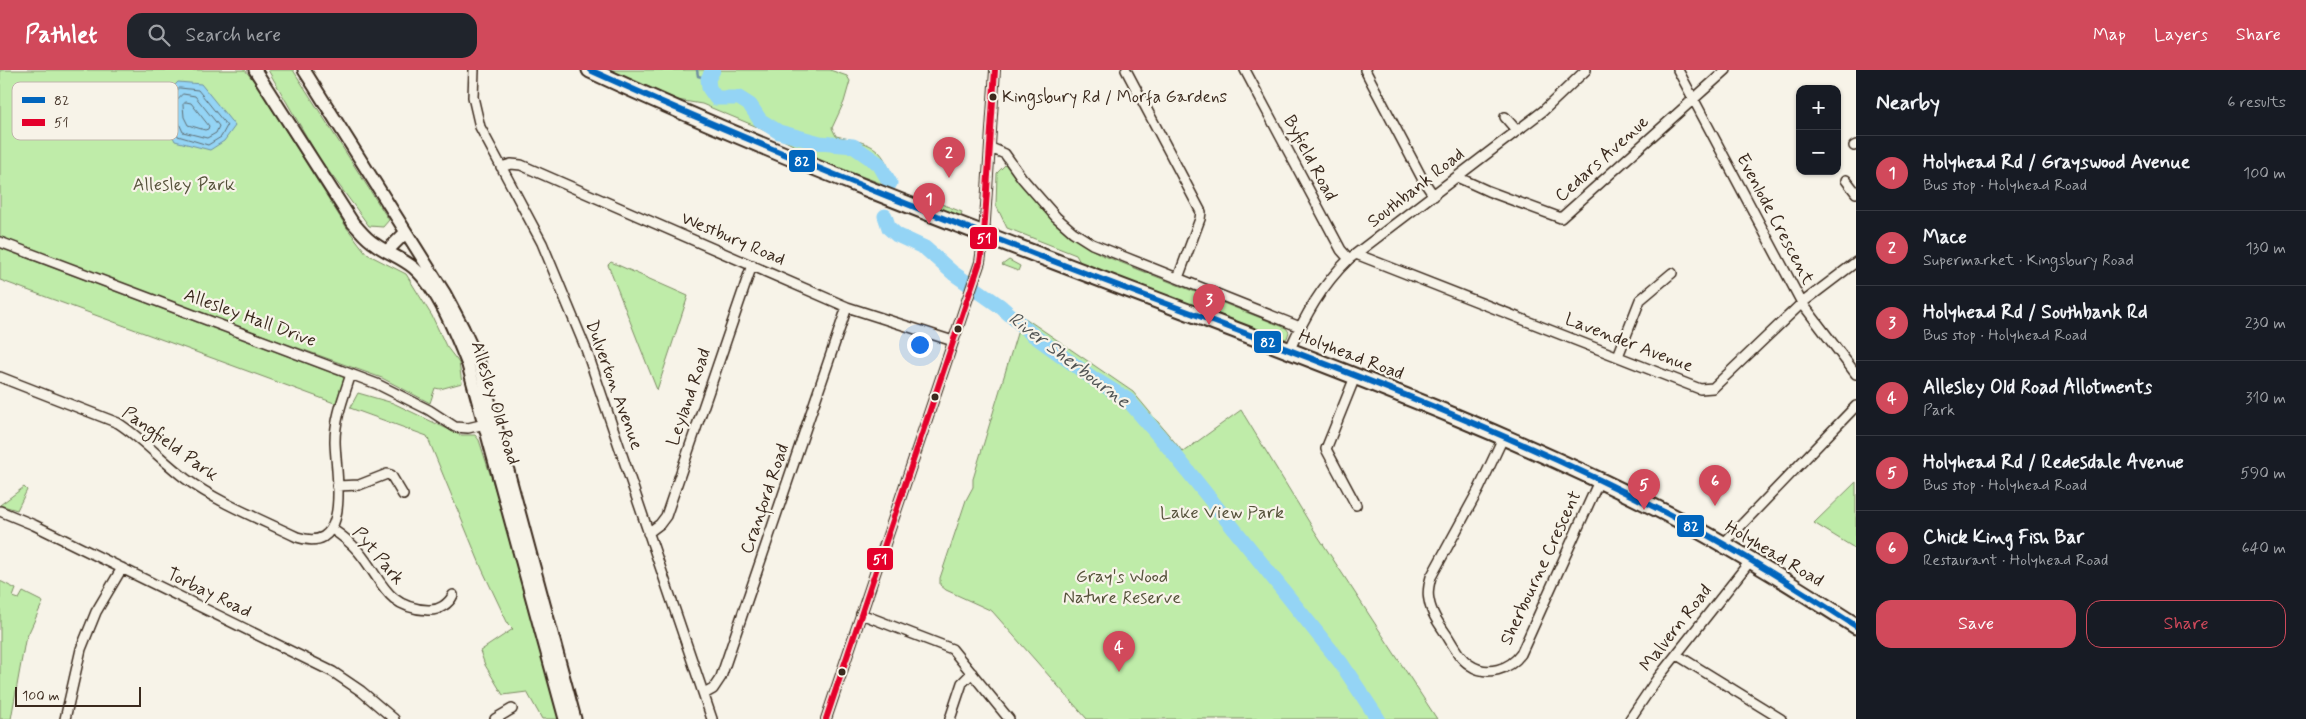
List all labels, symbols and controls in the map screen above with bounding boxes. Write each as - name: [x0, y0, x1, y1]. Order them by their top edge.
- search box: [127, 13, 477, 58]
- text: Pathlet: [25, 20, 97, 51]
- icon: search: [145, 21, 173, 49]
- text: Search here: [185, 23, 281, 48]
- text: Map: [2093, 23, 2126, 47]
- text: Layers: [2154, 23, 2208, 47]
- text: Share: [2236, 23, 2281, 47]
- legend: [12, 82, 178, 140]
- map controls: [1796, 85, 1841, 175]
- button: +: [1796, 85, 1841, 130]
- place label: Kingsbury Rd / Morfa Gardens: [1002, 86, 1227, 110]
- text: Nearby: [1876, 89, 1940, 117]
- text: 82: [54, 92, 69, 110]
- marker: Kingsbury Rd / Morfa Gardens: [988, 92, 998, 102]
- text: 6 results: [2227, 92, 2286, 113]
- street label: Cedars Avenue: [1550, 110, 1654, 208]
- street label: Byfield Road: [1277, 111, 1343, 205]
- text: 51: [54, 114, 68, 132]
- button: −: [1796, 130, 1841, 175]
- pin: 2: [933, 137, 965, 178]
- street label: Southbank Road: [1362, 142, 1470, 234]
- line badge: 82: [788, 149, 816, 173]
- street label: Evenlode Crescent: [1730, 149, 1820, 289]
- text: Holyhead Rd / Grayswood Avenue: [1923, 150, 2190, 175]
- text: 82: [794, 153, 810, 171]
- text: 1: [1888, 163, 1896, 184]
- text: 100 m: [2243, 163, 2286, 184]
- park label: Allesley Park: [133, 173, 235, 197]
- text: Bus stop · Holyhead Road: [1923, 175, 2087, 196]
- pin: 1: [913, 183, 945, 224]
- street label: Westbury Road: [677, 206, 789, 272]
- text: Mace: [1923, 225, 1967, 250]
- line badge: 51: [969, 226, 998, 250]
- text: 51: [977, 230, 991, 248]
- text: 2: [1888, 238, 1896, 259]
- text: 130 m: [2245, 238, 2286, 259]
- text: Supermarket · Kingsbury Road: [1923, 250, 2134, 271]
- street label: Allesley Hall Drive: [180, 283, 320, 353]
- pin: 3: [1193, 284, 1225, 325]
- text: Holyhead Rd / Southbank Rd: [1923, 300, 2148, 325]
- water label: River Sherbourne: [1003, 306, 1135, 414]
- street label: Lavender Avenue: [1561, 307, 1697, 379]
- text: 3: [1888, 313, 1896, 334]
- text: 230 m: [2245, 313, 2286, 334]
- street label: Dulverton Avenue: [579, 317, 649, 453]
- unlabelled marker: [953, 324, 963, 334]
- street label: Holyhead Road: [1295, 324, 1407, 386]
- text: Bus stop · Holyhead Road: [1923, 325, 2087, 346]
- line badge: 82: [1253, 330, 1282, 354]
- your location: [907, 332, 933, 358]
- text: 82: [1260, 334, 1276, 352]
- street label: Allesley Old Road: [465, 338, 525, 468]
- street label: Leyland Road: [661, 345, 717, 449]
- text: Allesley Old Road Allotments: [1923, 375, 2152, 400]
- text: 4: [1887, 388, 1897, 409]
- text: 310 m: [2245, 388, 2286, 409]
- unlabelled marker: [930, 392, 940, 402]
- text: Park: [1923, 400, 1955, 421]
- street label: Pangfield Park: [117, 401, 223, 488]
- street label: Cranford Road: [735, 441, 797, 558]
- text: Holyhead Rd / Redesdale Avenue: [1923, 450, 2184, 475]
- text: 5: [1887, 463, 1897, 484]
- text: 590 m: [2240, 463, 2286, 484]
- pin: 6: [1699, 465, 1731, 506]
- pin: 5: [1628, 469, 1660, 510]
- text: Bus stop · Holyhead Road: [1923, 475, 2087, 496]
- street label: Sherbourne Crescent: [1495, 487, 1587, 649]
- park label: Lake View Park: [1160, 501, 1284, 525]
- line badge: 82: [1676, 514, 1705, 538]
- street label: Holyhead Road: [1720, 515, 1828, 593]
- text: 82: [1683, 518, 1699, 536]
- street label: Pyt Park: [347, 522, 409, 590]
- text: Chick King Fish Bar: [1923, 525, 2084, 550]
- text: 6: [1888, 538, 1896, 559]
- text: 640 m: [2241, 538, 2286, 559]
- line badge: 51: [866, 547, 894, 571]
- text: Restaurant · Holyhead Road: [1923, 550, 2108, 571]
- text: 51: [873, 551, 887, 569]
- street label: Torbay Road: [163, 562, 255, 624]
- park label: Gray's Wood Nature Reserve: [1063, 565, 1181, 610]
- street label: Malvern Road: [1634, 580, 1718, 676]
- button: Save: [1876, 600, 2076, 648]
- button: Share: [2086, 600, 2286, 648]
- pin: 4: [1103, 631, 1135, 672]
- unlabelled marker: [837, 667, 847, 677]
- scale bar: [15, 684, 141, 707]
- text: 100 m: [22, 687, 60, 705]

